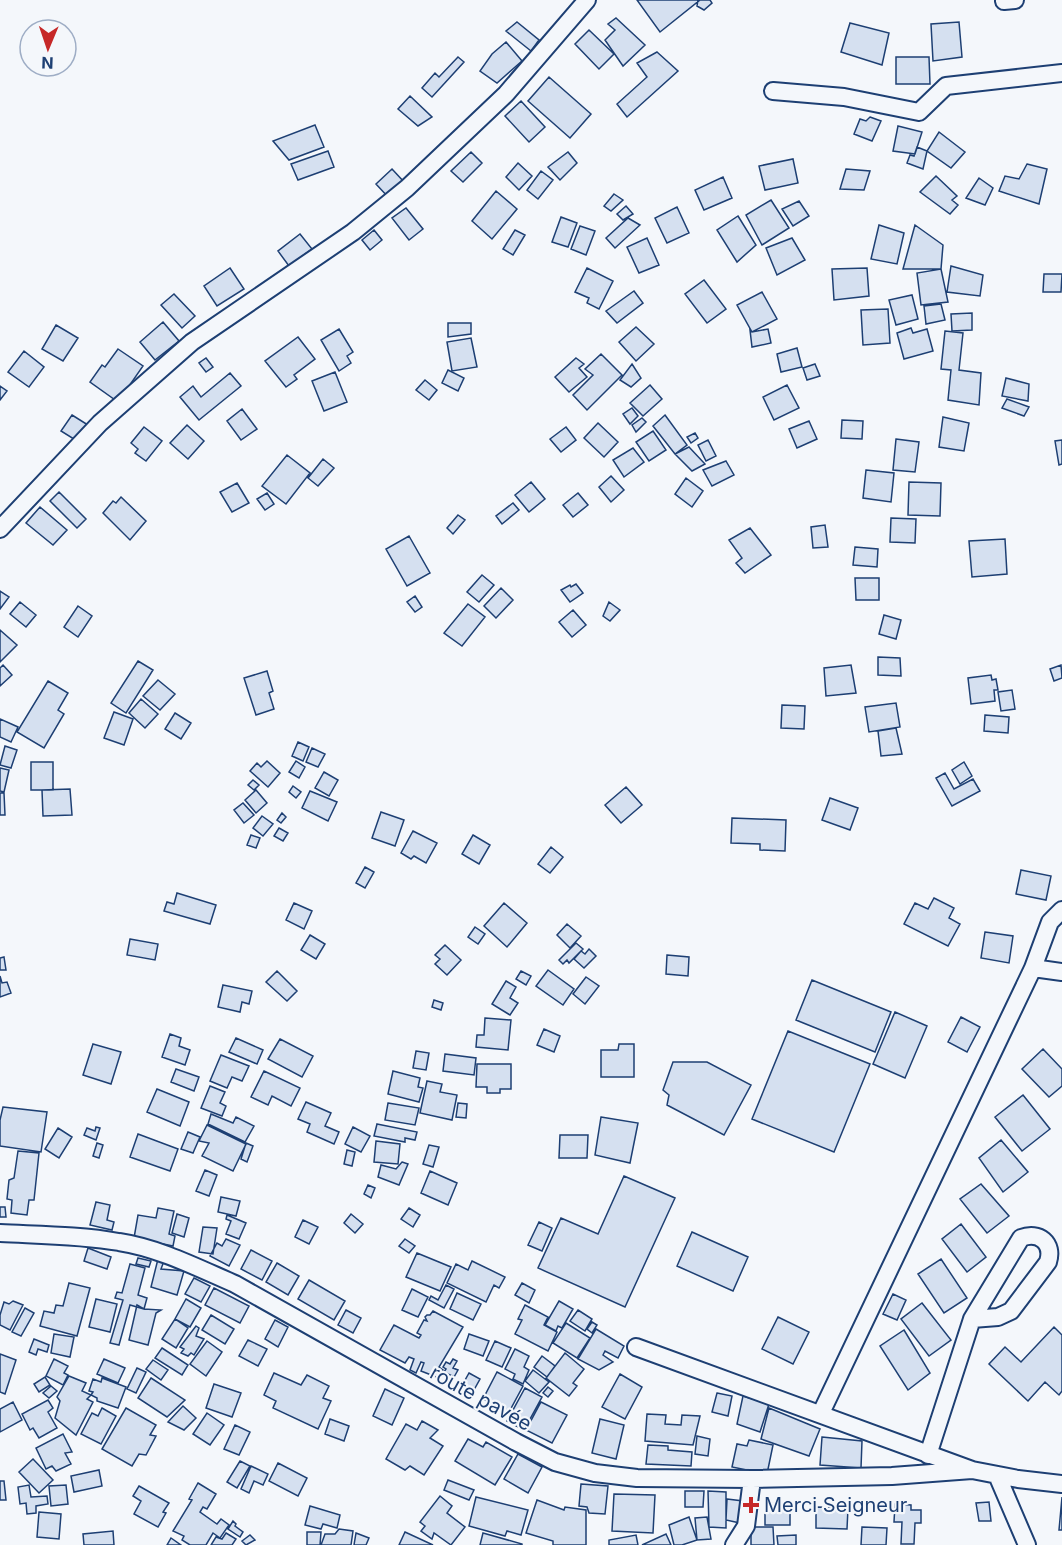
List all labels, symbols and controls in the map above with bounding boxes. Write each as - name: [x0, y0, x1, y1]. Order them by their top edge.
- north arrow: [18, 18, 78, 78]
- text: N: [41, 53, 54, 73]
- street label: route pavée: [426, 1360, 536, 1436]
- place label: Merci Seigneur: [764, 1493, 908, 1517]
- marker: Merci Seigneur: [742, 1496, 760, 1514]

